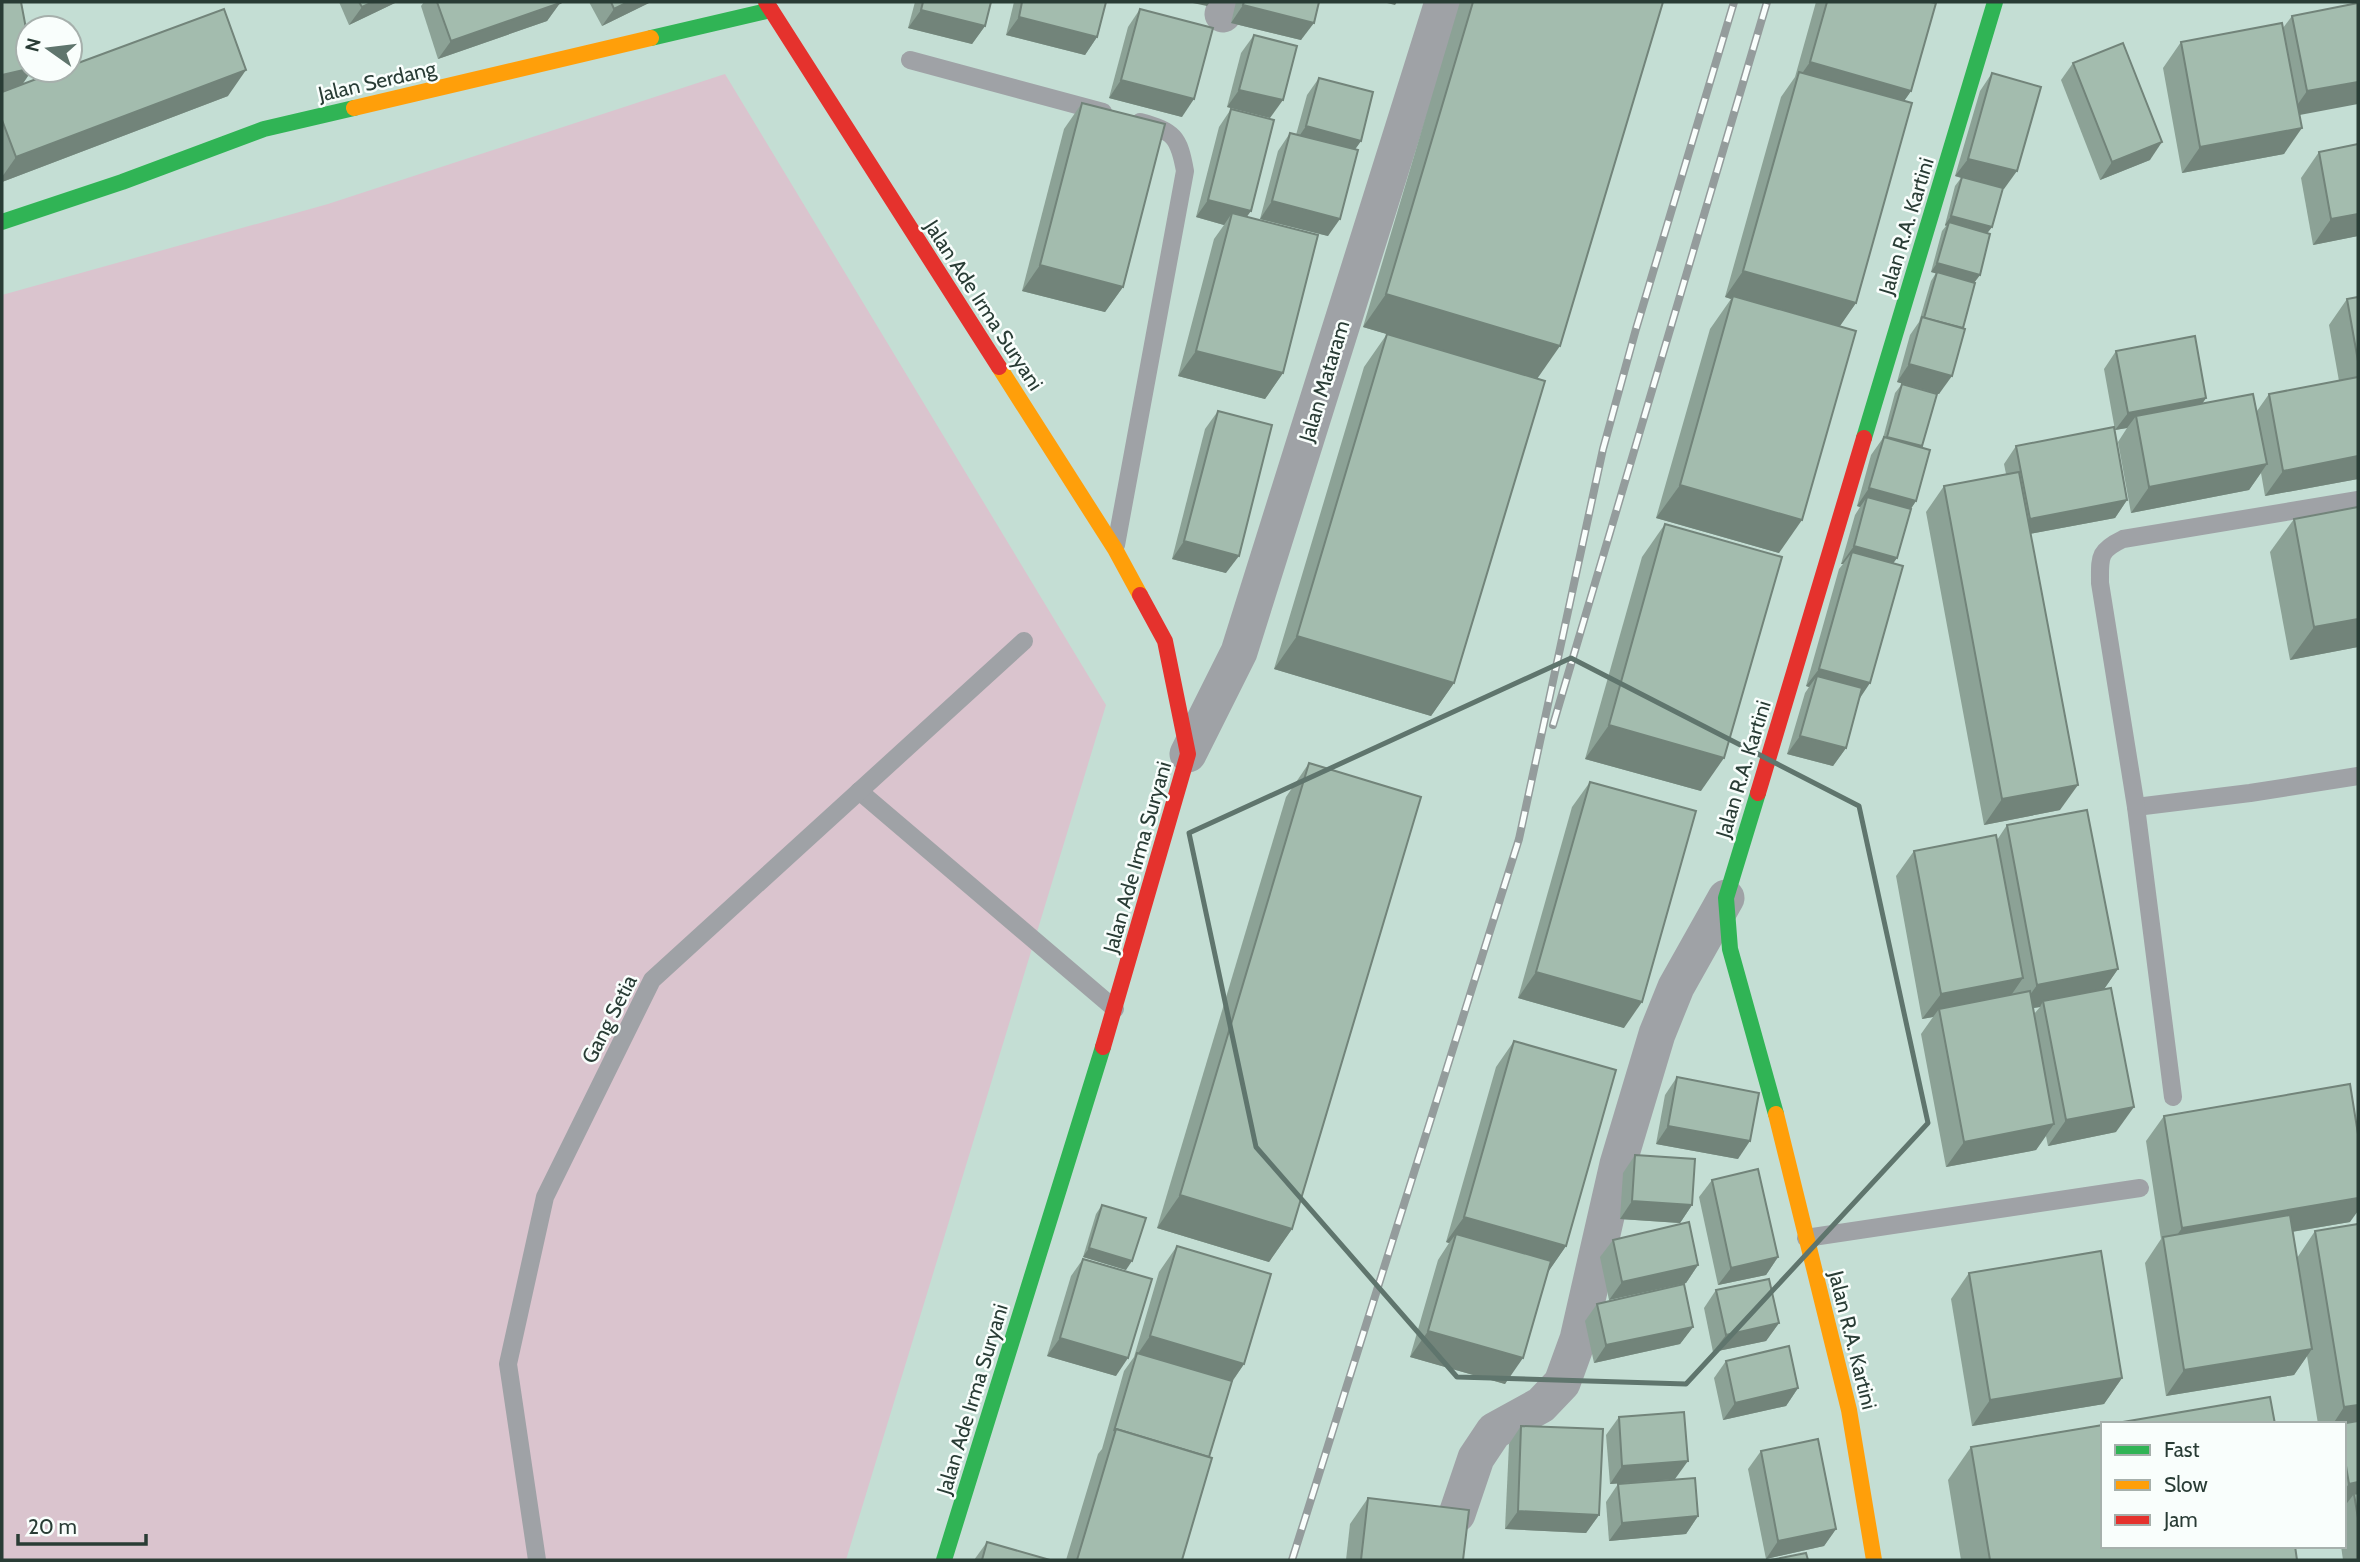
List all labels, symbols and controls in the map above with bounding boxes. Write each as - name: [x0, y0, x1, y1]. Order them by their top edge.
- north arrow: [14, 14, 84, 84]
- text: N: [20, 36, 46, 54]
- street label: Jalan Serdang: [315, 55, 439, 107]
- street label: Jalan R.A. Kartini: [1873, 154, 1939, 299]
- street label: Jalan Ade Irma Suryani: [919, 214, 1048, 395]
- street label: Jalan Mataram: [1293, 317, 1354, 446]
- street label: Jalan R.A. Kartini: [1710, 697, 1776, 842]
- street label: Jalan Ade Irma Suryani: [1097, 758, 1176, 957]
- street label: Gang Setia: [576, 971, 642, 1067]
- street label: Jalan R.A. Kartini: [1823, 1267, 1882, 1412]
- street label: Jalan Ade Irma Suryani: [931, 1301, 1013, 1498]
- legend: [2101, 1422, 2346, 1548]
- text: Fast: [2164, 1437, 2200, 1462]
- text: Slow: [2164, 1472, 2208, 1497]
- scale bar: [18, 1502, 145, 1546]
- text: Jam: [2163, 1507, 2198, 1532]
- text: 20 m: [28, 1514, 77, 1539]

